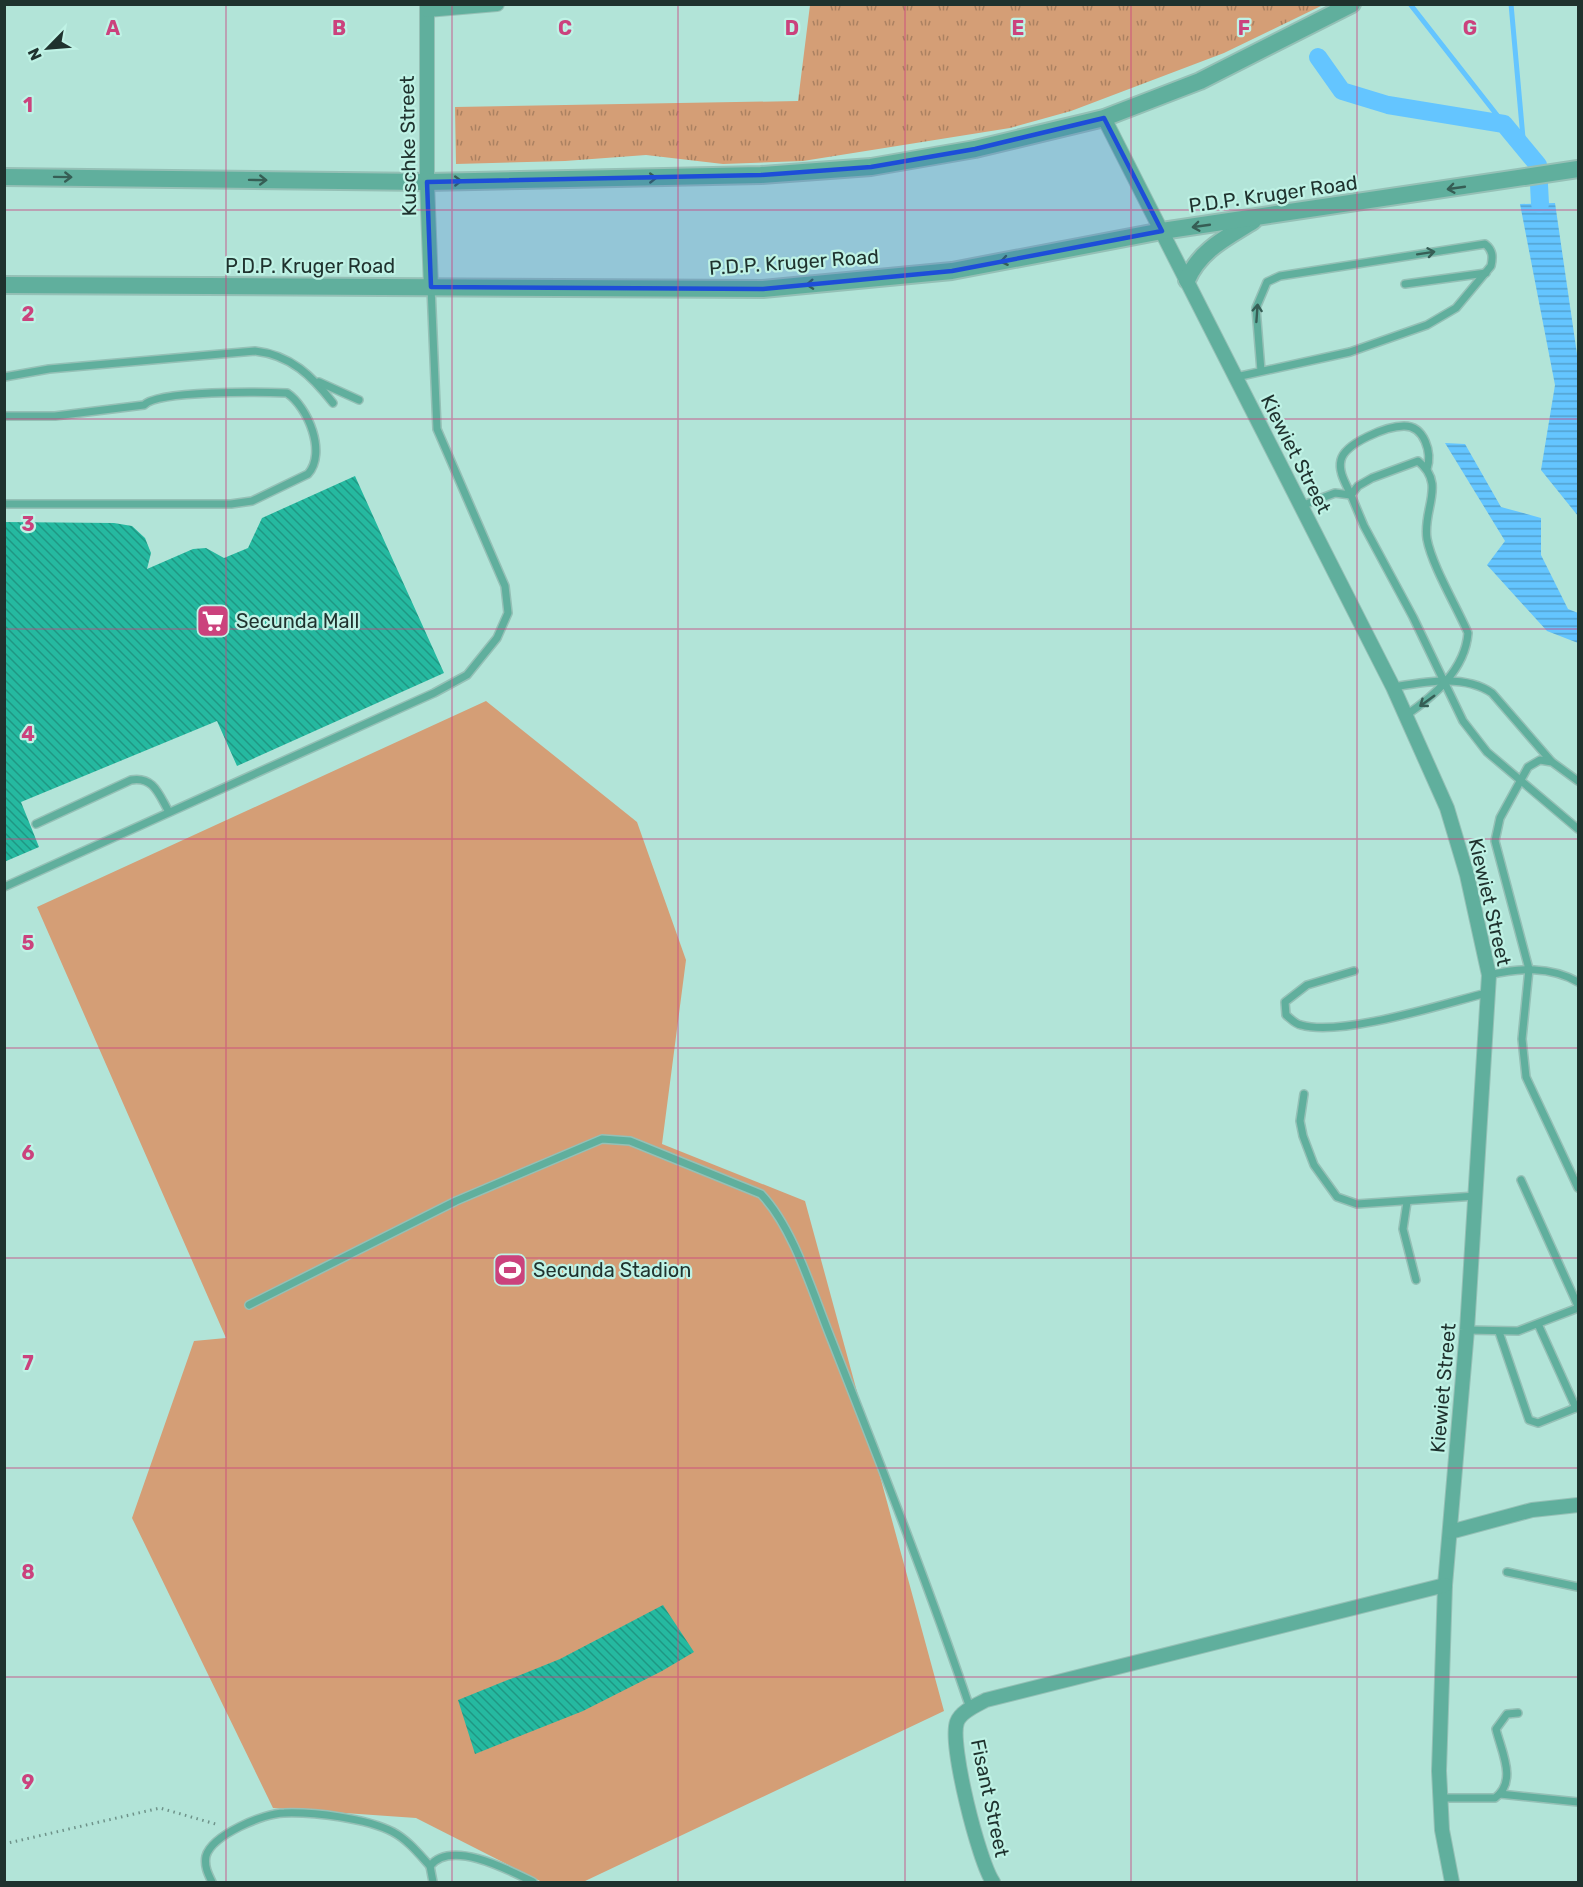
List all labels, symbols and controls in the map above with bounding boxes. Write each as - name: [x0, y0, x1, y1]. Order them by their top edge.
- text: A: [106, 16, 121, 40]
- text: B: [332, 16, 346, 40]
- text: C: [558, 16, 572, 40]
- text: D: [785, 16, 799, 40]
- text: E: [1012, 16, 1024, 40]
- text: F: [1238, 16, 1250, 40]
- text: G: [1463, 16, 1477, 40]
- north arrow: [18, 18, 78, 78]
- text: N: [24, 45, 46, 63]
- street label: Kuschke Street: [395, 75, 421, 217]
- text: 1: [23, 93, 33, 117]
- street label: P.D.P. Kruger Road: [1187, 170, 1359, 218]
- one-way arrow: [52, 172, 72, 183]
- one-way arrow: [637, 172, 657, 183]
- one-way arrow: [247, 174, 267, 186]
- one-way arrow: [442, 175, 462, 187]
- one-way arrow: [1447, 183, 1466, 194]
- one-way arrow: [1191, 220, 1211, 231]
- street label: P.D.P. Kruger Road: [708, 244, 880, 280]
- one-way arrow: [1415, 248, 1435, 259]
- street label: P.D.P. Kruger Road: [225, 254, 395, 278]
- one-way arrow: [999, 255, 1019, 266]
- one-way arrow: [806, 279, 826, 290]
- text: 2: [22, 302, 35, 326]
- one-way arrow: [1252, 304, 1263, 324]
- street label: Kiewiet Street: [1256, 390, 1336, 518]
- text: 3: [21, 512, 35, 536]
- supermarket icon: Secunda Mall: [195, 603, 231, 639]
- place label: Secunda Mall: [236, 609, 359, 633]
- one-way arrow: [1419, 694, 1435, 707]
- text: 4: [21, 722, 35, 746]
- street label: Kiewiet Street: [1464, 836, 1516, 968]
- text: 5: [22, 931, 35, 955]
- text: 6: [21, 1141, 35, 1165]
- sports icon: Secunda Stadion: [492, 1252, 528, 1288]
- place label: Secunda Stadion: [533, 1258, 691, 1282]
- street label: Kiewiet Street: [1425, 1322, 1461, 1454]
- text: 7: [22, 1351, 34, 1375]
- text: 8: [21, 1560, 35, 1584]
- street label: Fisant Street: [966, 1737, 1014, 1859]
- text: 9: [22, 1770, 35, 1794]

